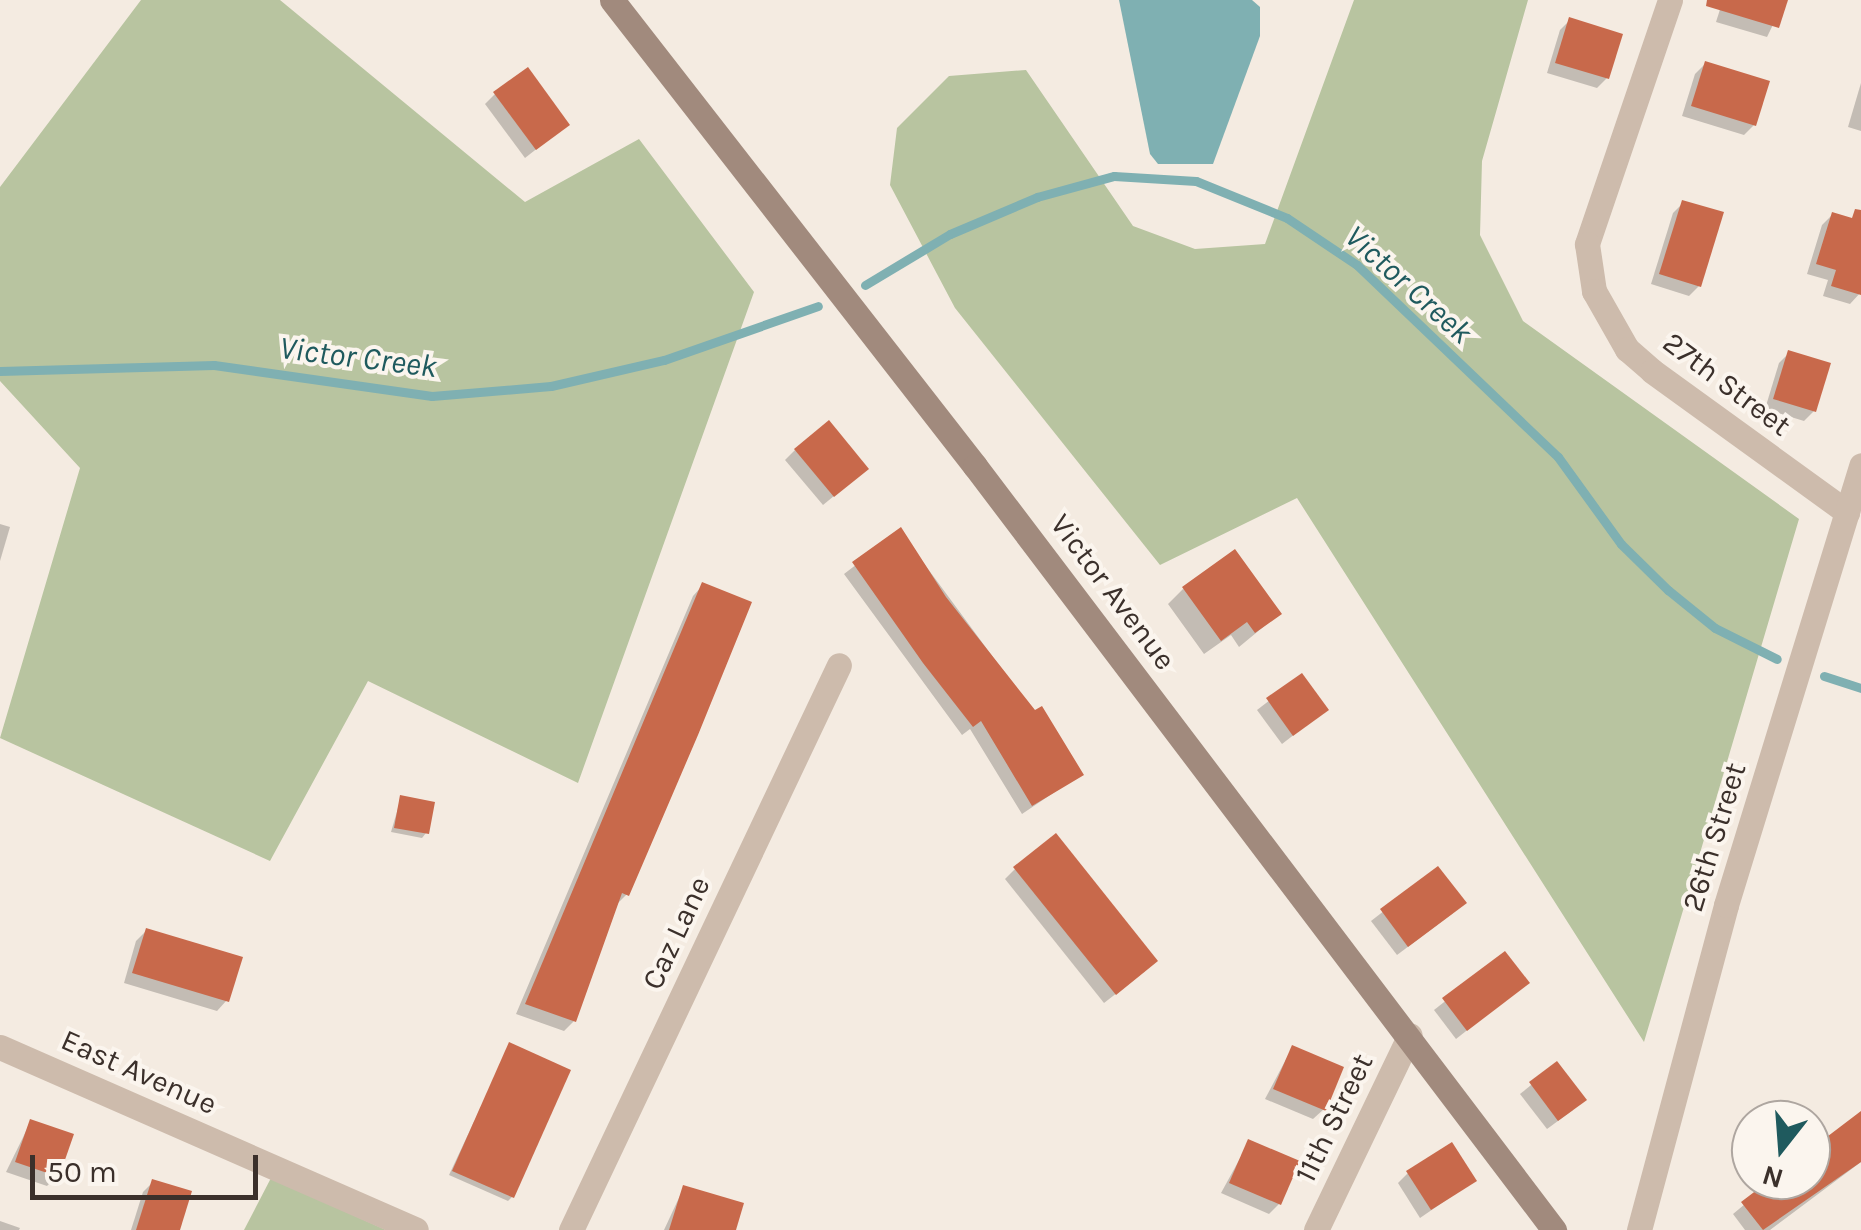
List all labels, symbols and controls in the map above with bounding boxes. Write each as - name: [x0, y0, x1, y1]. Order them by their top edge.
- water label: Victor Creek: [1336, 218, 1480, 352]
- street label: 27th Street: [1656, 324, 1798, 444]
- water label: Victor Creek: [277, 329, 439, 387]
- street label: Victor Avenue: [1043, 507, 1183, 677]
- street label: 26th Street: [1674, 758, 1754, 916]
- street label: Caz Lane: [634, 871, 718, 995]
- street label: East Avenue: [56, 1022, 222, 1122]
- street label: 11th Street: [1287, 1048, 1381, 1188]
- north arrow: [1731, 1100, 1831, 1200]
- scale bar: [35, 1135, 262, 1197]
- text: 50 m: [47, 1154, 117, 1190]
- text: N: [1758, 1159, 1787, 1196]

